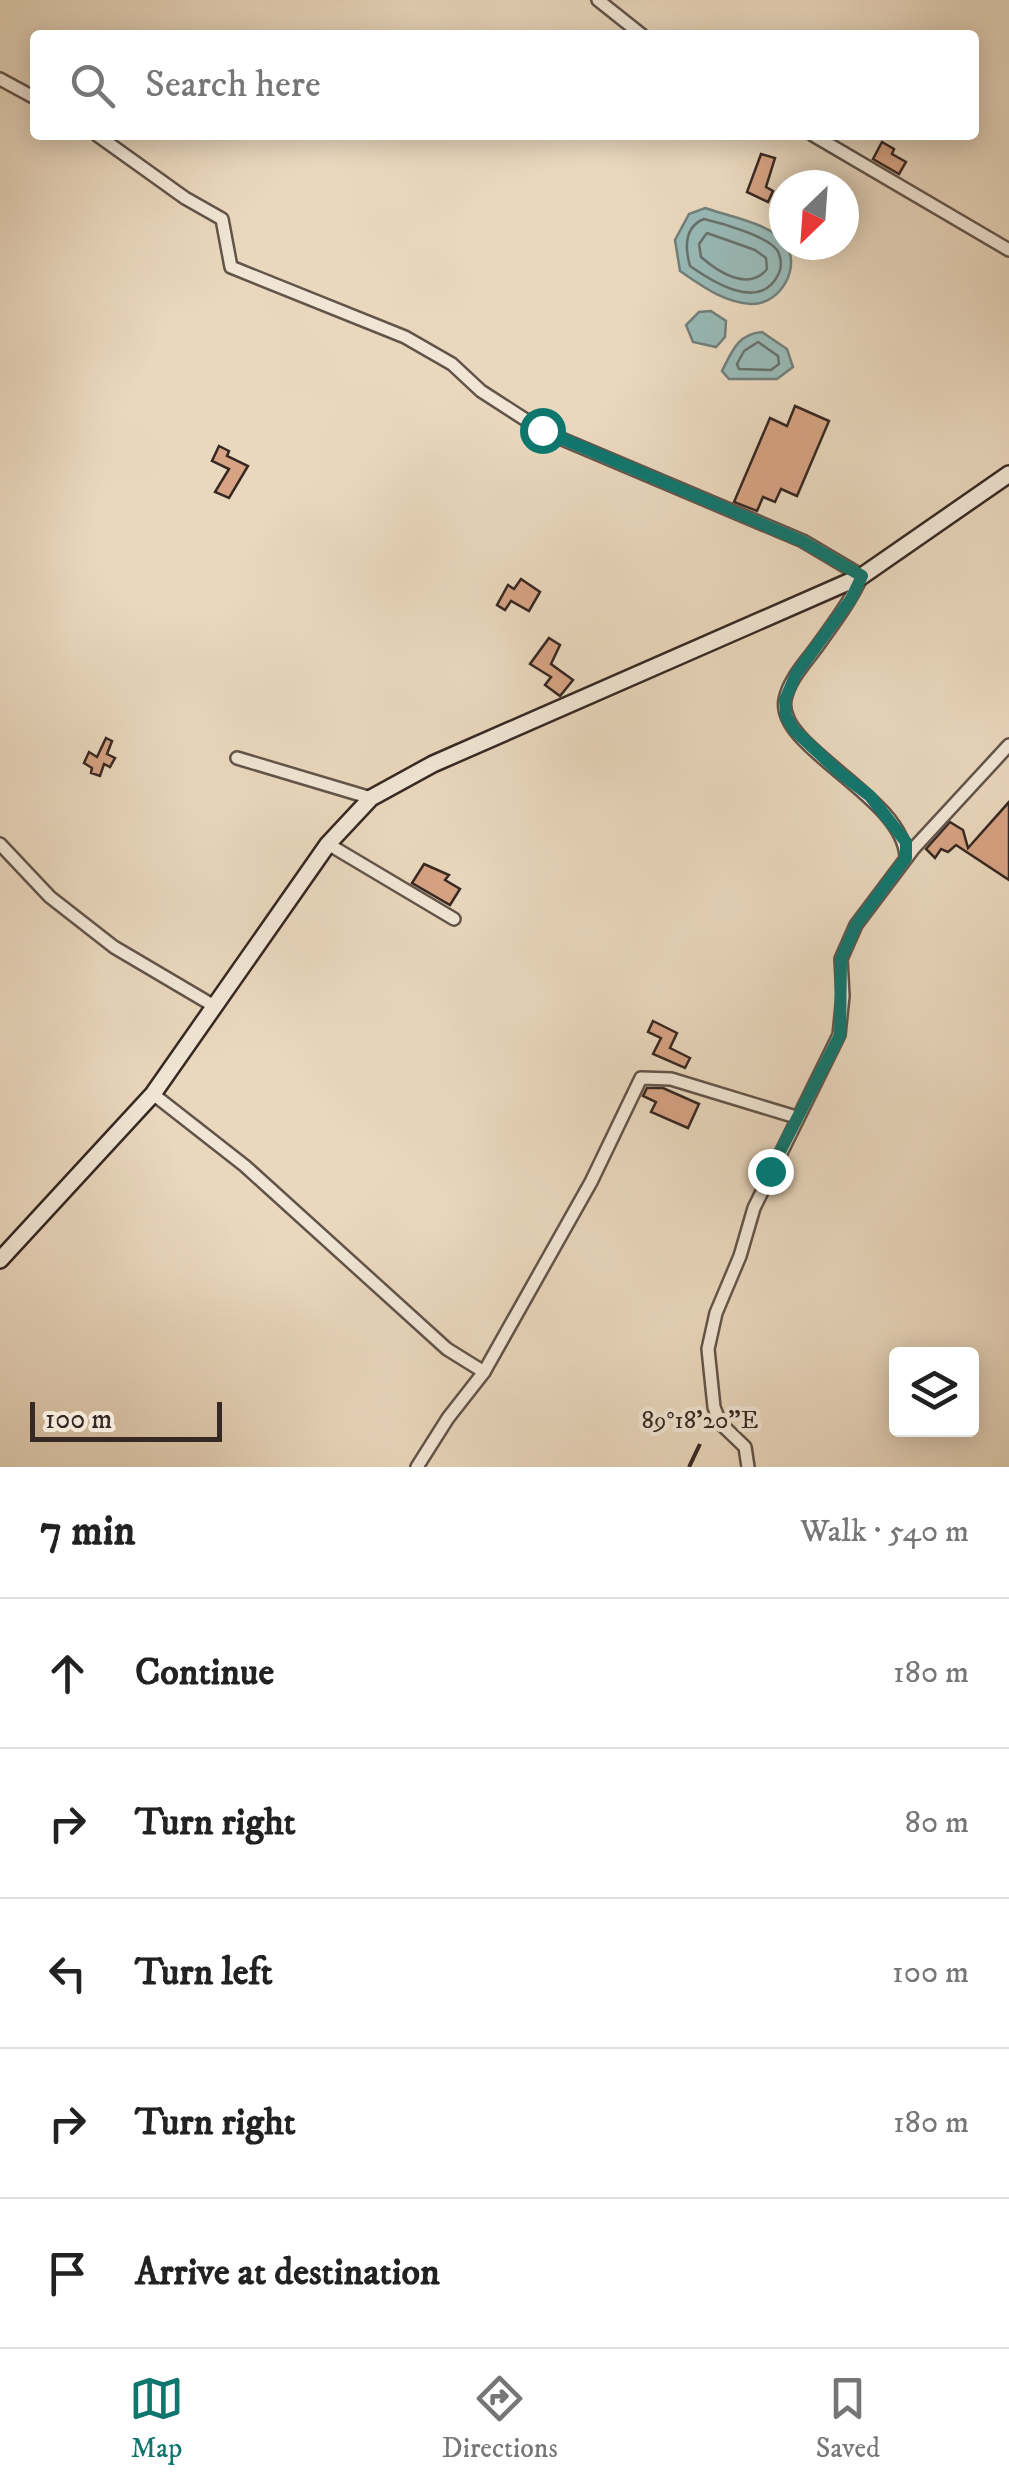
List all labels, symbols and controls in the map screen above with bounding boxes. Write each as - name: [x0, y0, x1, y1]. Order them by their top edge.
- search box: [30, 30, 979, 140]
- icon: search: [65, 58, 120, 113]
- text: Search here: [145, 61, 321, 109]
- north arrow: [769, 170, 859, 260]
- route start: [520, 408, 566, 454]
- route end: [748, 1149, 794, 1195]
- map controls: [889, 1347, 979, 1437]
- button: layers: [889, 1347, 979, 1437]
- scale bar: [30, 1397, 222, 1442]
- text: 100 m: [45, 1402, 112, 1437]
- text: 89°18'20"E: [642, 1405, 758, 1436]
- text: 7 min: [40, 1506, 135, 1558]
- text: Walk · 540 m: [800, 1512, 969, 1552]
- icon: ahead: [40, 1646, 95, 1701]
- text: Continue: [135, 1649, 274, 1697]
- text: 180 m: [893, 1653, 969, 1693]
- icon: right: [40, 1796, 95, 1851]
- text: Turn right: [135, 1799, 296, 1847]
- text: 80 m: [905, 1803, 969, 1843]
- icon: left: [40, 1946, 95, 2001]
- text: Turn left: [135, 1949, 273, 1997]
- text: 100 m: [892, 1953, 969, 1993]
- icon: right: [40, 2096, 95, 2151]
- text: Turn right: [135, 2099, 296, 2147]
- text: 180 m: [893, 2103, 969, 2143]
- icon: arrive: [40, 2246, 95, 2301]
- text: Arrive at destination: [135, 2249, 440, 2297]
- tab: Map: [129, 2371, 184, 2466]
- tab: Directions: [442, 2371, 558, 2466]
- tab: Saved: [816, 2371, 880, 2466]

